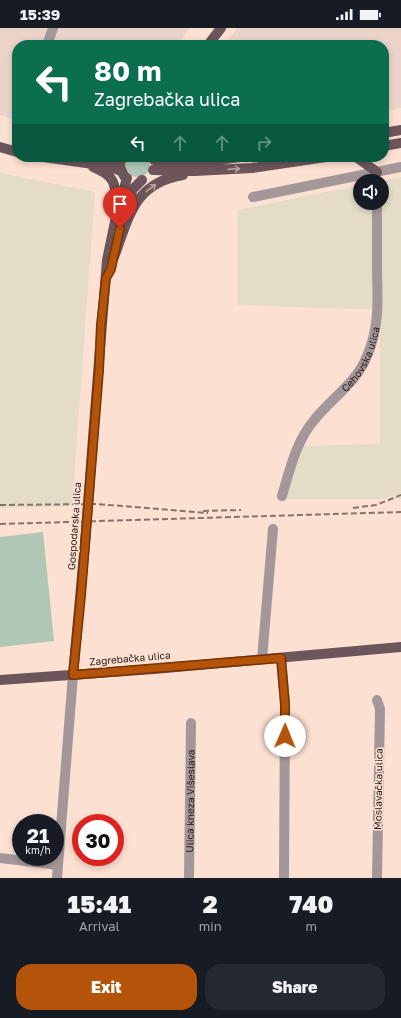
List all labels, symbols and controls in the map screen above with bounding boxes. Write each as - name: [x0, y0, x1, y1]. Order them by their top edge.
- text: 15:39: [20, 5, 60, 23]
- text: 80 m: [94, 54, 162, 87]
- icon: left: [28, 56, 80, 108]
- text: Zagrebačka ulica: [94, 88, 240, 110]
- icon: left: [127, 132, 149, 154]
- icon: ahead: [169, 132, 191, 154]
- icon: ahead: [211, 132, 233, 154]
- icon: right: [253, 132, 275, 154]
- one-way arrow: [227, 165, 240, 172]
- map controls: [353, 174, 389, 210]
- button: sound: [353, 174, 389, 210]
- one-way arrow: [146, 183, 157, 192]
- pin: [103, 187, 137, 228]
- icon: arrive: [109, 193, 131, 215]
- street label: Cehovska ulica: [339, 326, 381, 394]
- street label: Gospodarska ulica: [65, 482, 83, 570]
- street label: Zagrebačka ulica: [89, 648, 171, 668]
- position arrow: [264, 715, 306, 757]
- street label: Moslavačka ulica: [371, 748, 385, 830]
- street label: Ulica kneza Višeslava: [183, 749, 197, 853]
- speed limit sign: 30: [72, 814, 124, 866]
- text: 21: [27, 823, 49, 847]
- text: km/h: [25, 844, 51, 856]
- text: 15:41: [68, 889, 131, 918]
- text: 2: [203, 889, 218, 918]
- text: 740: [289, 889, 333, 918]
- text: Arrival: [79, 918, 120, 934]
- text: min: [199, 918, 222, 934]
- text: m: [306, 918, 317, 934]
- button: Exit: [16, 964, 197, 1010]
- button: Share: [205, 964, 385, 1010]

